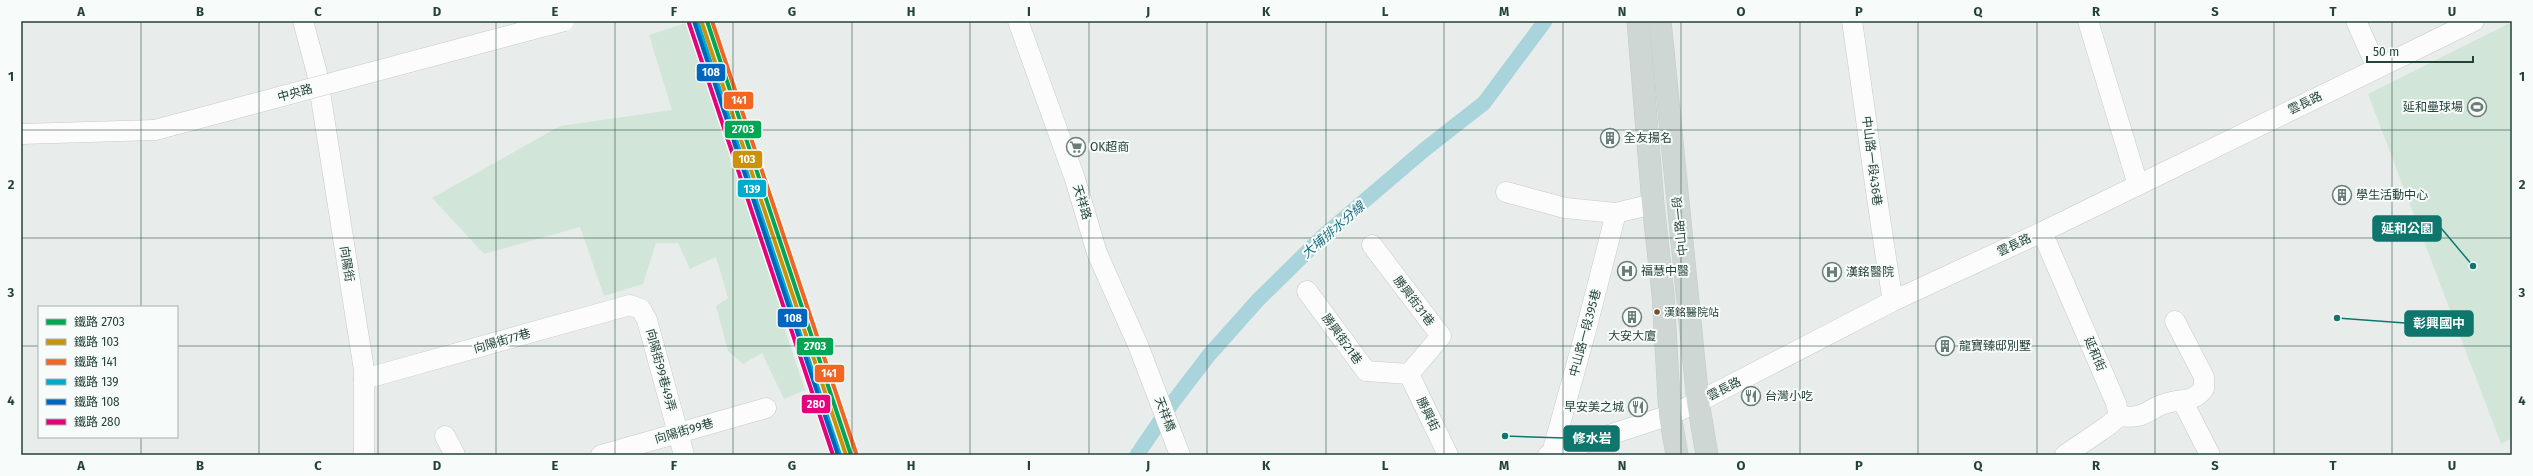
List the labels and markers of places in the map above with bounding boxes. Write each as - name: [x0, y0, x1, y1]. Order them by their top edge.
- sports icon: 延和壘球場: [2466, 96, 2488, 118]
- place label: 延和壘球場: [2403, 100, 2463, 114]
- building icon: 全友揚名: [1599, 127, 1621, 149]
- place label: 全友揚名: [1624, 131, 1672, 145]
- supermarket icon: OK超商: [1065, 136, 1087, 158]
- place label: OK超商: [1090, 140, 1129, 154]
- building icon: 學生活動中心: [2331, 184, 2353, 206]
- place label: 學生活動中心: [2356, 188, 2428, 202]
- callout: 延和公園: [2373, 216, 2441, 241]
- hospital icon: 福慧中醫: [1616, 260, 1638, 282]
- hospital icon: 漢銘醫院: [1821, 261, 1843, 283]
- place label: 福慧中醫: [1641, 264, 1689, 278]
- place label: 漢銘醫院: [1846, 265, 1894, 279]
- building icon: 大安大廈: [1621, 306, 1643, 328]
- place label: 漢銘醫院站: [1664, 306, 1719, 319]
- marker: 漢銘醫院站: [1652, 307, 1662, 317]
- callout: 彰興國中: [2405, 311, 2473, 336]
- place label: 大安大廈: [1608, 329, 1656, 343]
- building icon: 龍寶臻邸別墅: [1934, 335, 1956, 357]
- place label: 龍寶臻邸別墅: [1959, 339, 2031, 353]
- restaurant icon: 台灣小吃: [1740, 385, 1762, 407]
- place label: 台灣小吃: [1765, 389, 1813, 403]
- restaurant icon: 早安美之城: [1627, 396, 1649, 418]
- place label: 早安美之城: [1564, 400, 1624, 414]
- callout: 修水岩: [1564, 426, 1619, 451]

